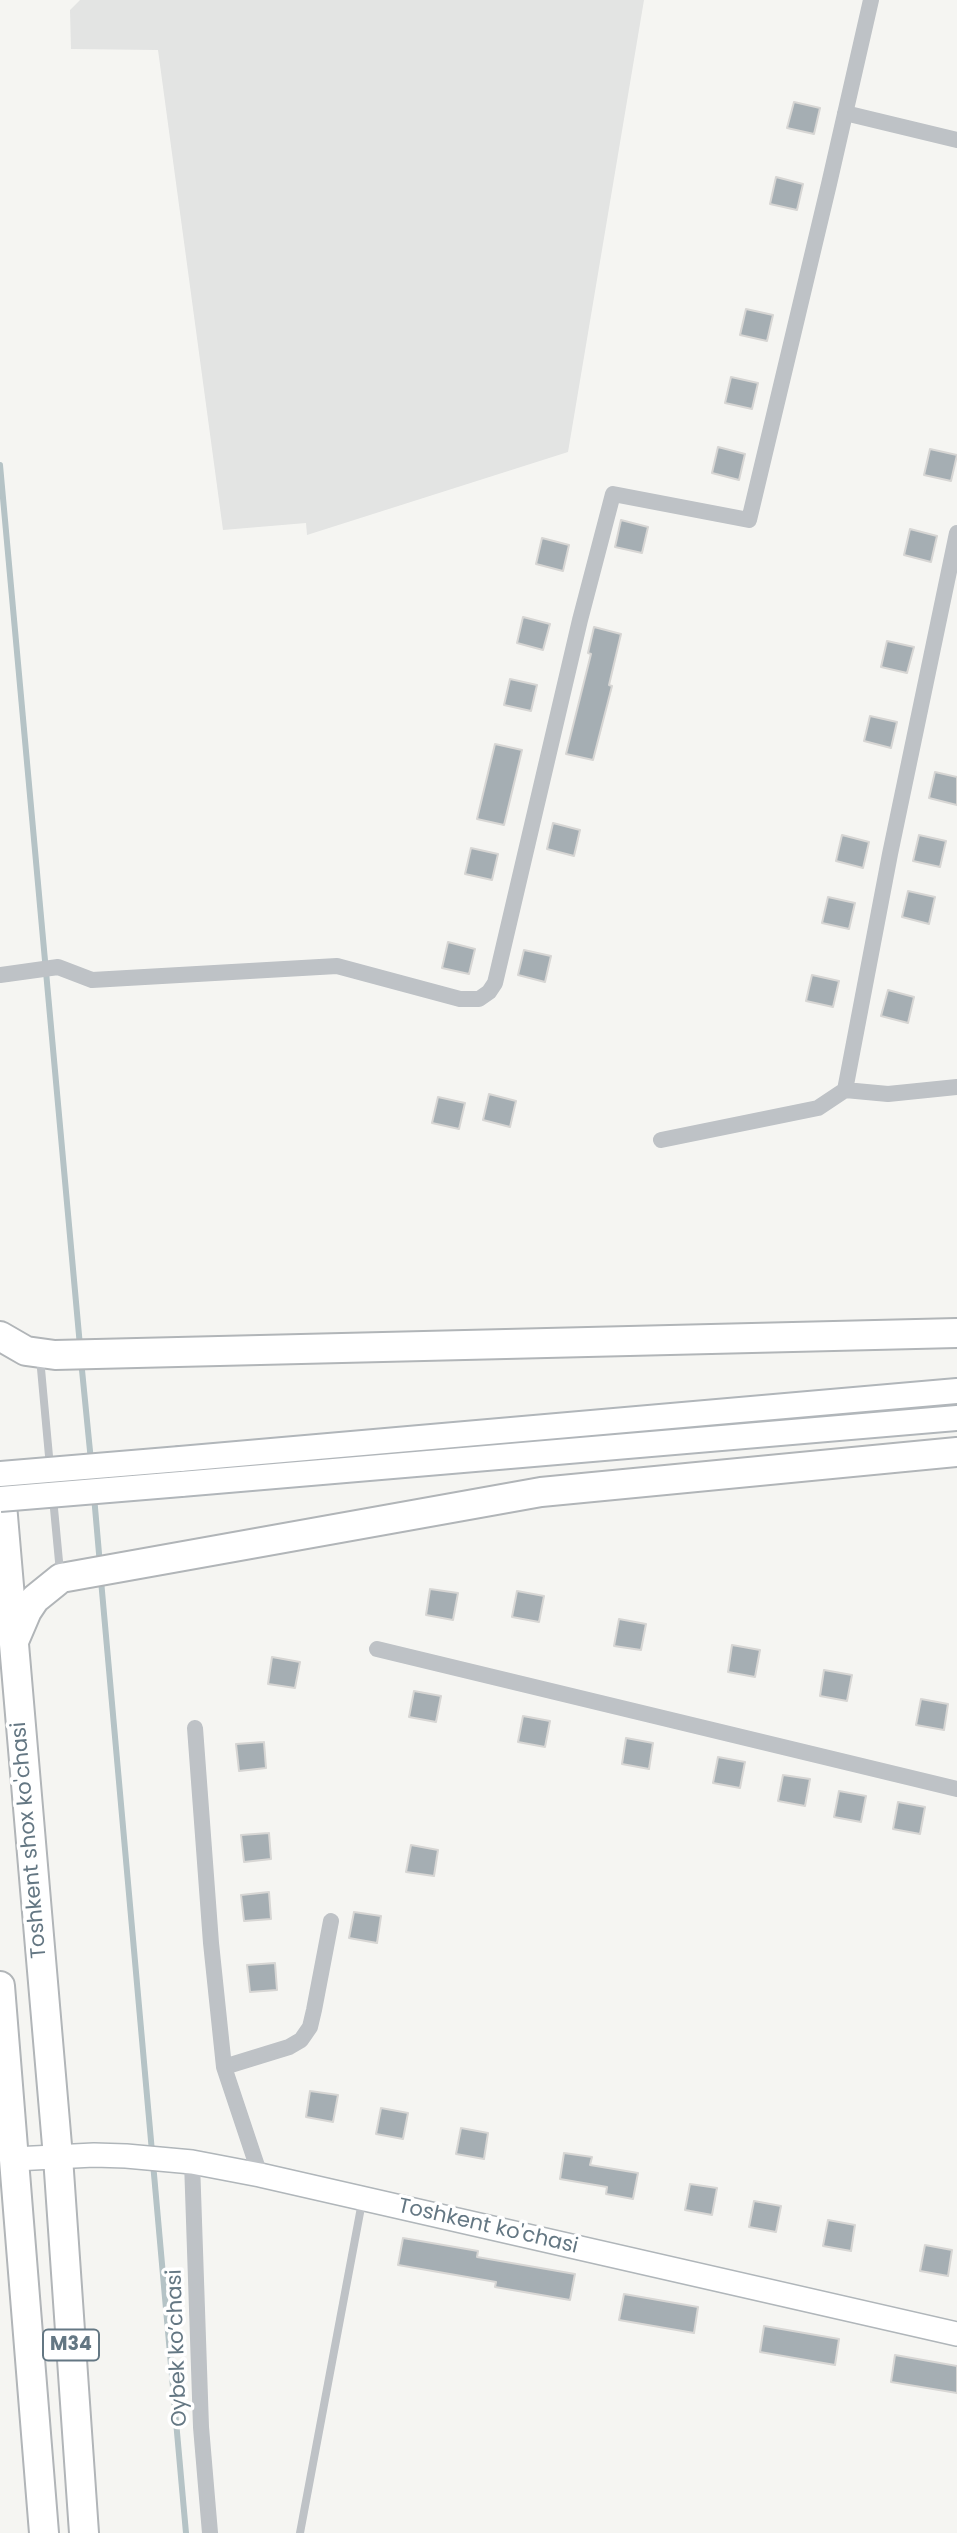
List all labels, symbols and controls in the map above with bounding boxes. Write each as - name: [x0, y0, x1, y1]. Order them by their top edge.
- street label: Toshkent shox ko'chasi: [7, 1721, 53, 1959]
- street label: Toshkent ko'chasi: [396, 2194, 580, 2260]
- street label: Oybek ko’chasi: [163, 2269, 193, 2427]
- road number: M34: [43, 2330, 99, 2360]

